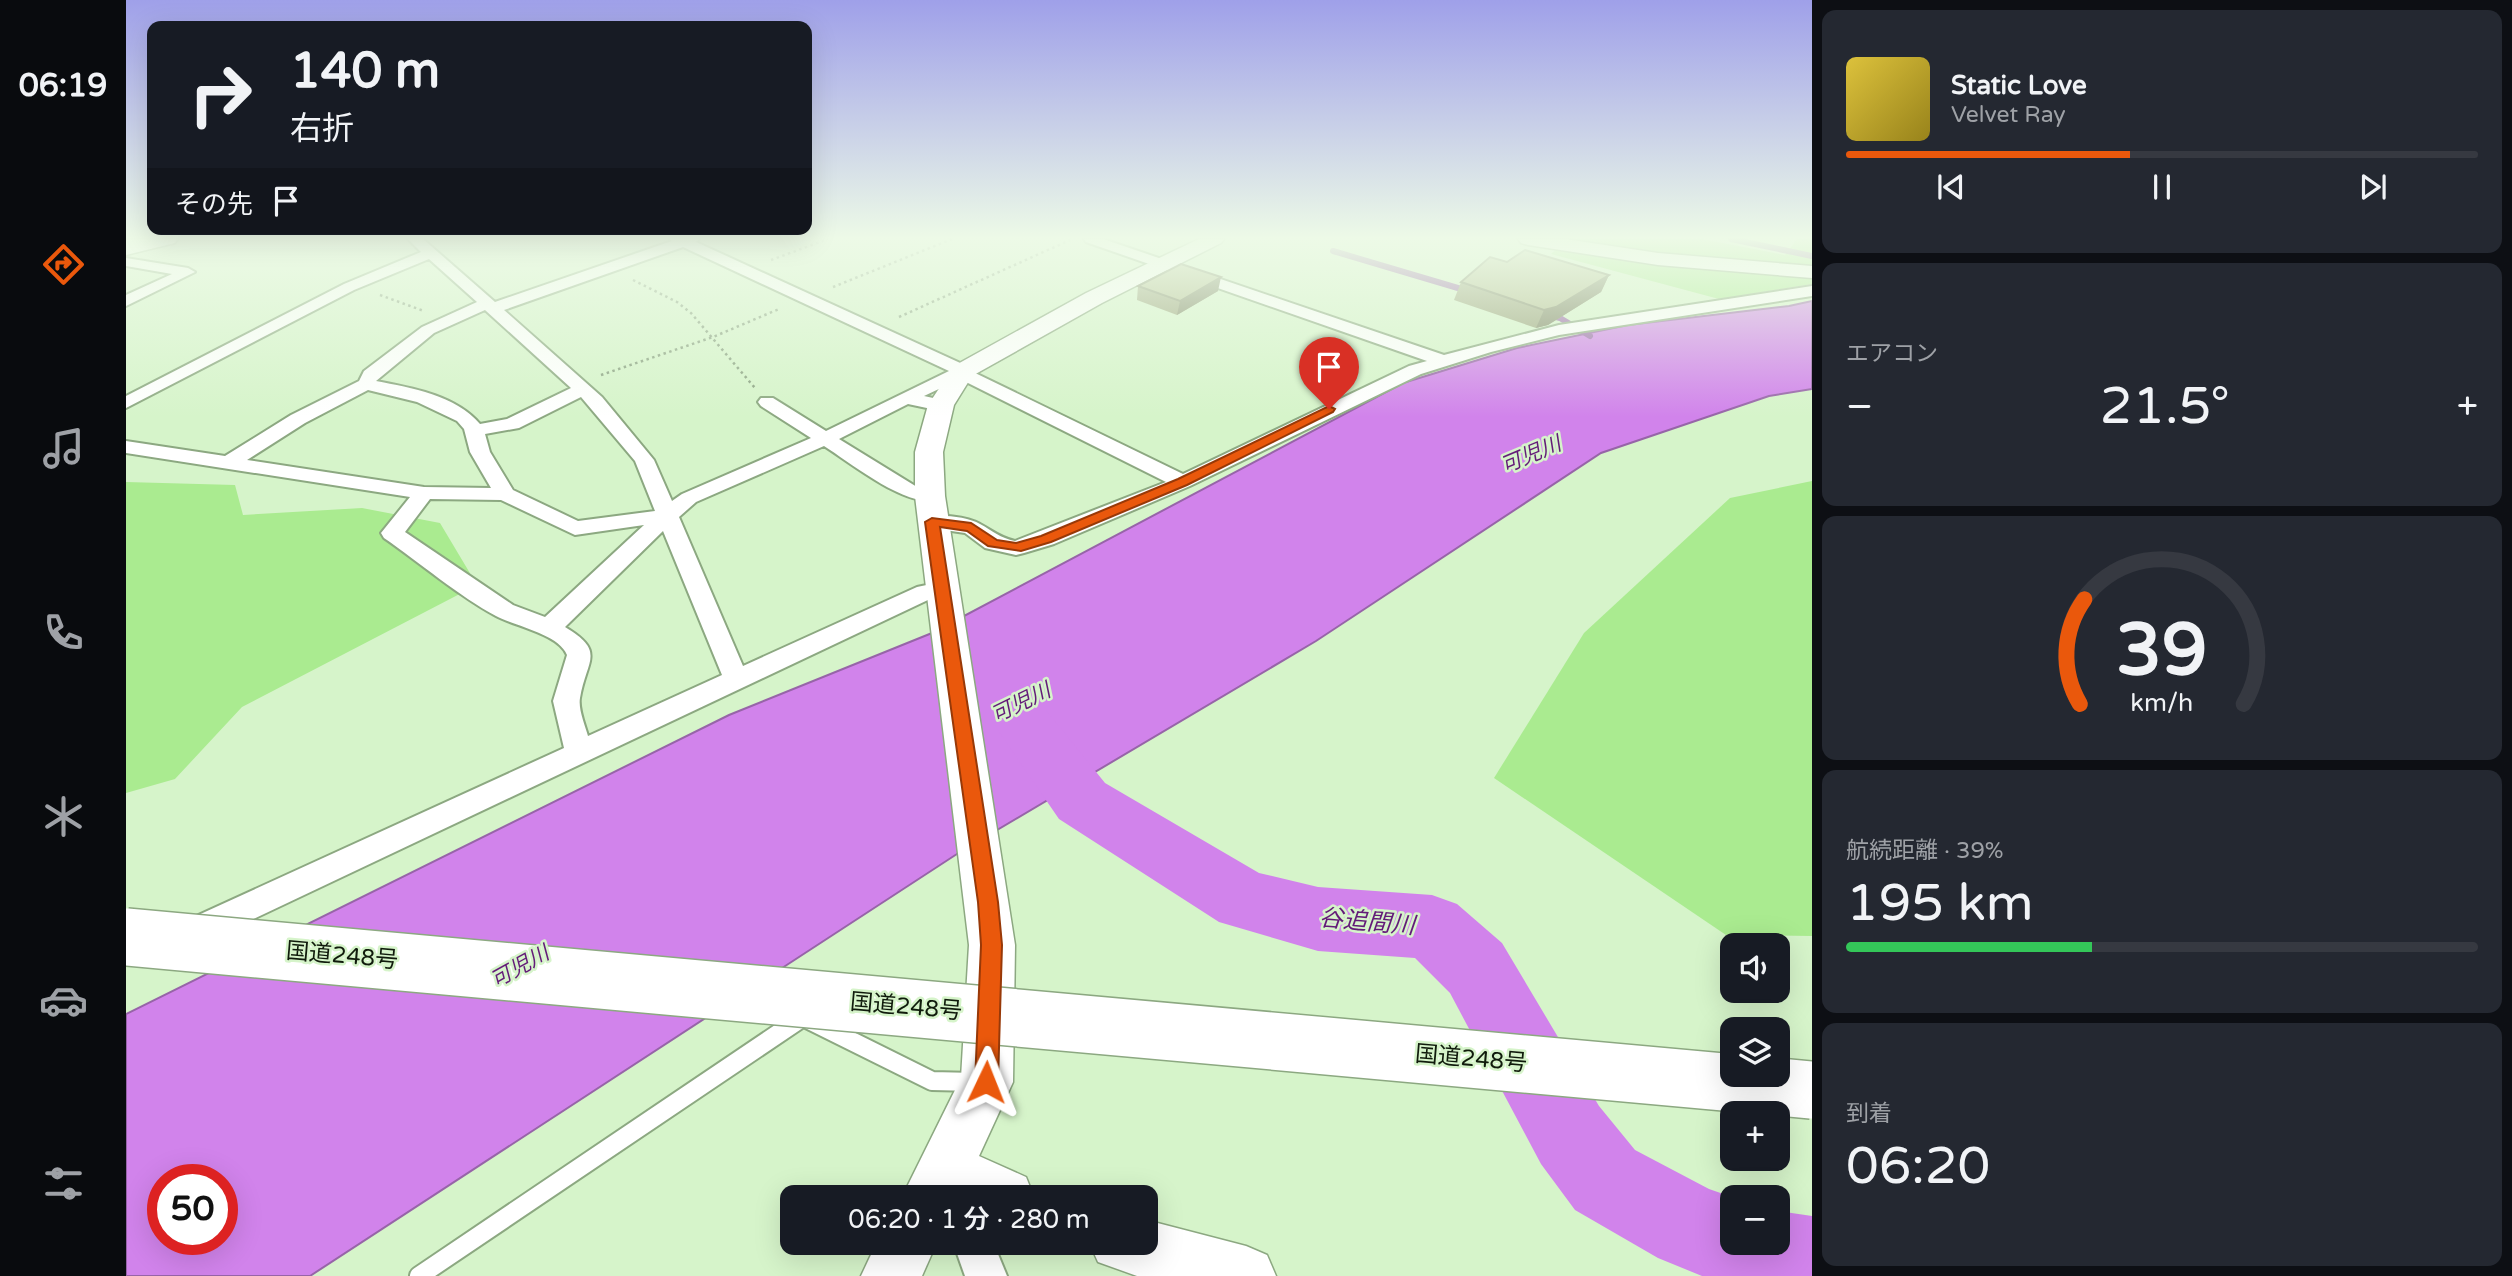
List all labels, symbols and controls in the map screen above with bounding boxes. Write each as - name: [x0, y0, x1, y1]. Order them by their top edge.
- text: 140 m: [290, 42, 440, 101]
- icon: right: [175, 49, 266, 140]
- text: 06:19: [19, 67, 107, 105]
- text: Static Love: [1951, 70, 2087, 101]
- text: Velvet Ray: [1951, 101, 2066, 129]
- text: 右折: [290, 110, 354, 148]
- icon: previous: [1932, 168, 1970, 206]
- icon: pause: [2143, 168, 2181, 206]
- icon: next: [2354, 168, 2392, 206]
- icon: arrive: [267, 182, 305, 220]
- text: その先: [175, 189, 253, 220]
- icon: directions: [39, 240, 88, 289]
- pin: [1299, 337, 1359, 409]
- text: エアコン: [1846, 340, 1938, 368]
- icon: arrive: [1310, 348, 1348, 386]
- text: 21.5°: [2100, 375, 2230, 438]
- text: −: [1846, 384, 1873, 430]
- text: +: [2457, 384, 2478, 430]
- icon: music: [39, 424, 88, 473]
- water label: 可児川: [1497, 430, 1567, 479]
- text: 39: [2116, 607, 2208, 695]
- icon: phone: [39, 608, 88, 657]
- water label: 可児川: [987, 677, 1057, 728]
- text: km/h: [2131, 688, 2193, 718]
- icon: climate: [39, 792, 88, 841]
- text: 航続距離 · 39%: [1846, 837, 2004, 865]
- text: 195 km: [1846, 872, 2034, 935]
- water label: 谷追間川: [1318, 903, 1419, 941]
- map controls: [1720, 933, 1790, 1255]
- button: sound: [1720, 933, 1790, 1003]
- street label: 国道248号: [285, 937, 399, 975]
- water label: 可児川: [486, 940, 555, 993]
- icon: car: [39, 976, 88, 1025]
- street label: 国道248号: [849, 988, 963, 1026]
- button: layers: [1720, 1017, 1790, 1087]
- street label: 国道248号: [1414, 1040, 1528, 1078]
- position arrow: [949, 1045, 1023, 1119]
- text: 到着: [1846, 1100, 1892, 1128]
- button: +: [1720, 1101, 1790, 1171]
- text: 06:20: [1846, 1135, 1990, 1198]
- icon: filters: [39, 1159, 88, 1208]
- speed limit sign: 50: [147, 1164, 238, 1255]
- button: −: [1720, 1185, 1790, 1255]
- text: 06:20 · 1 分 · 280 m: [848, 1204, 1090, 1235]

